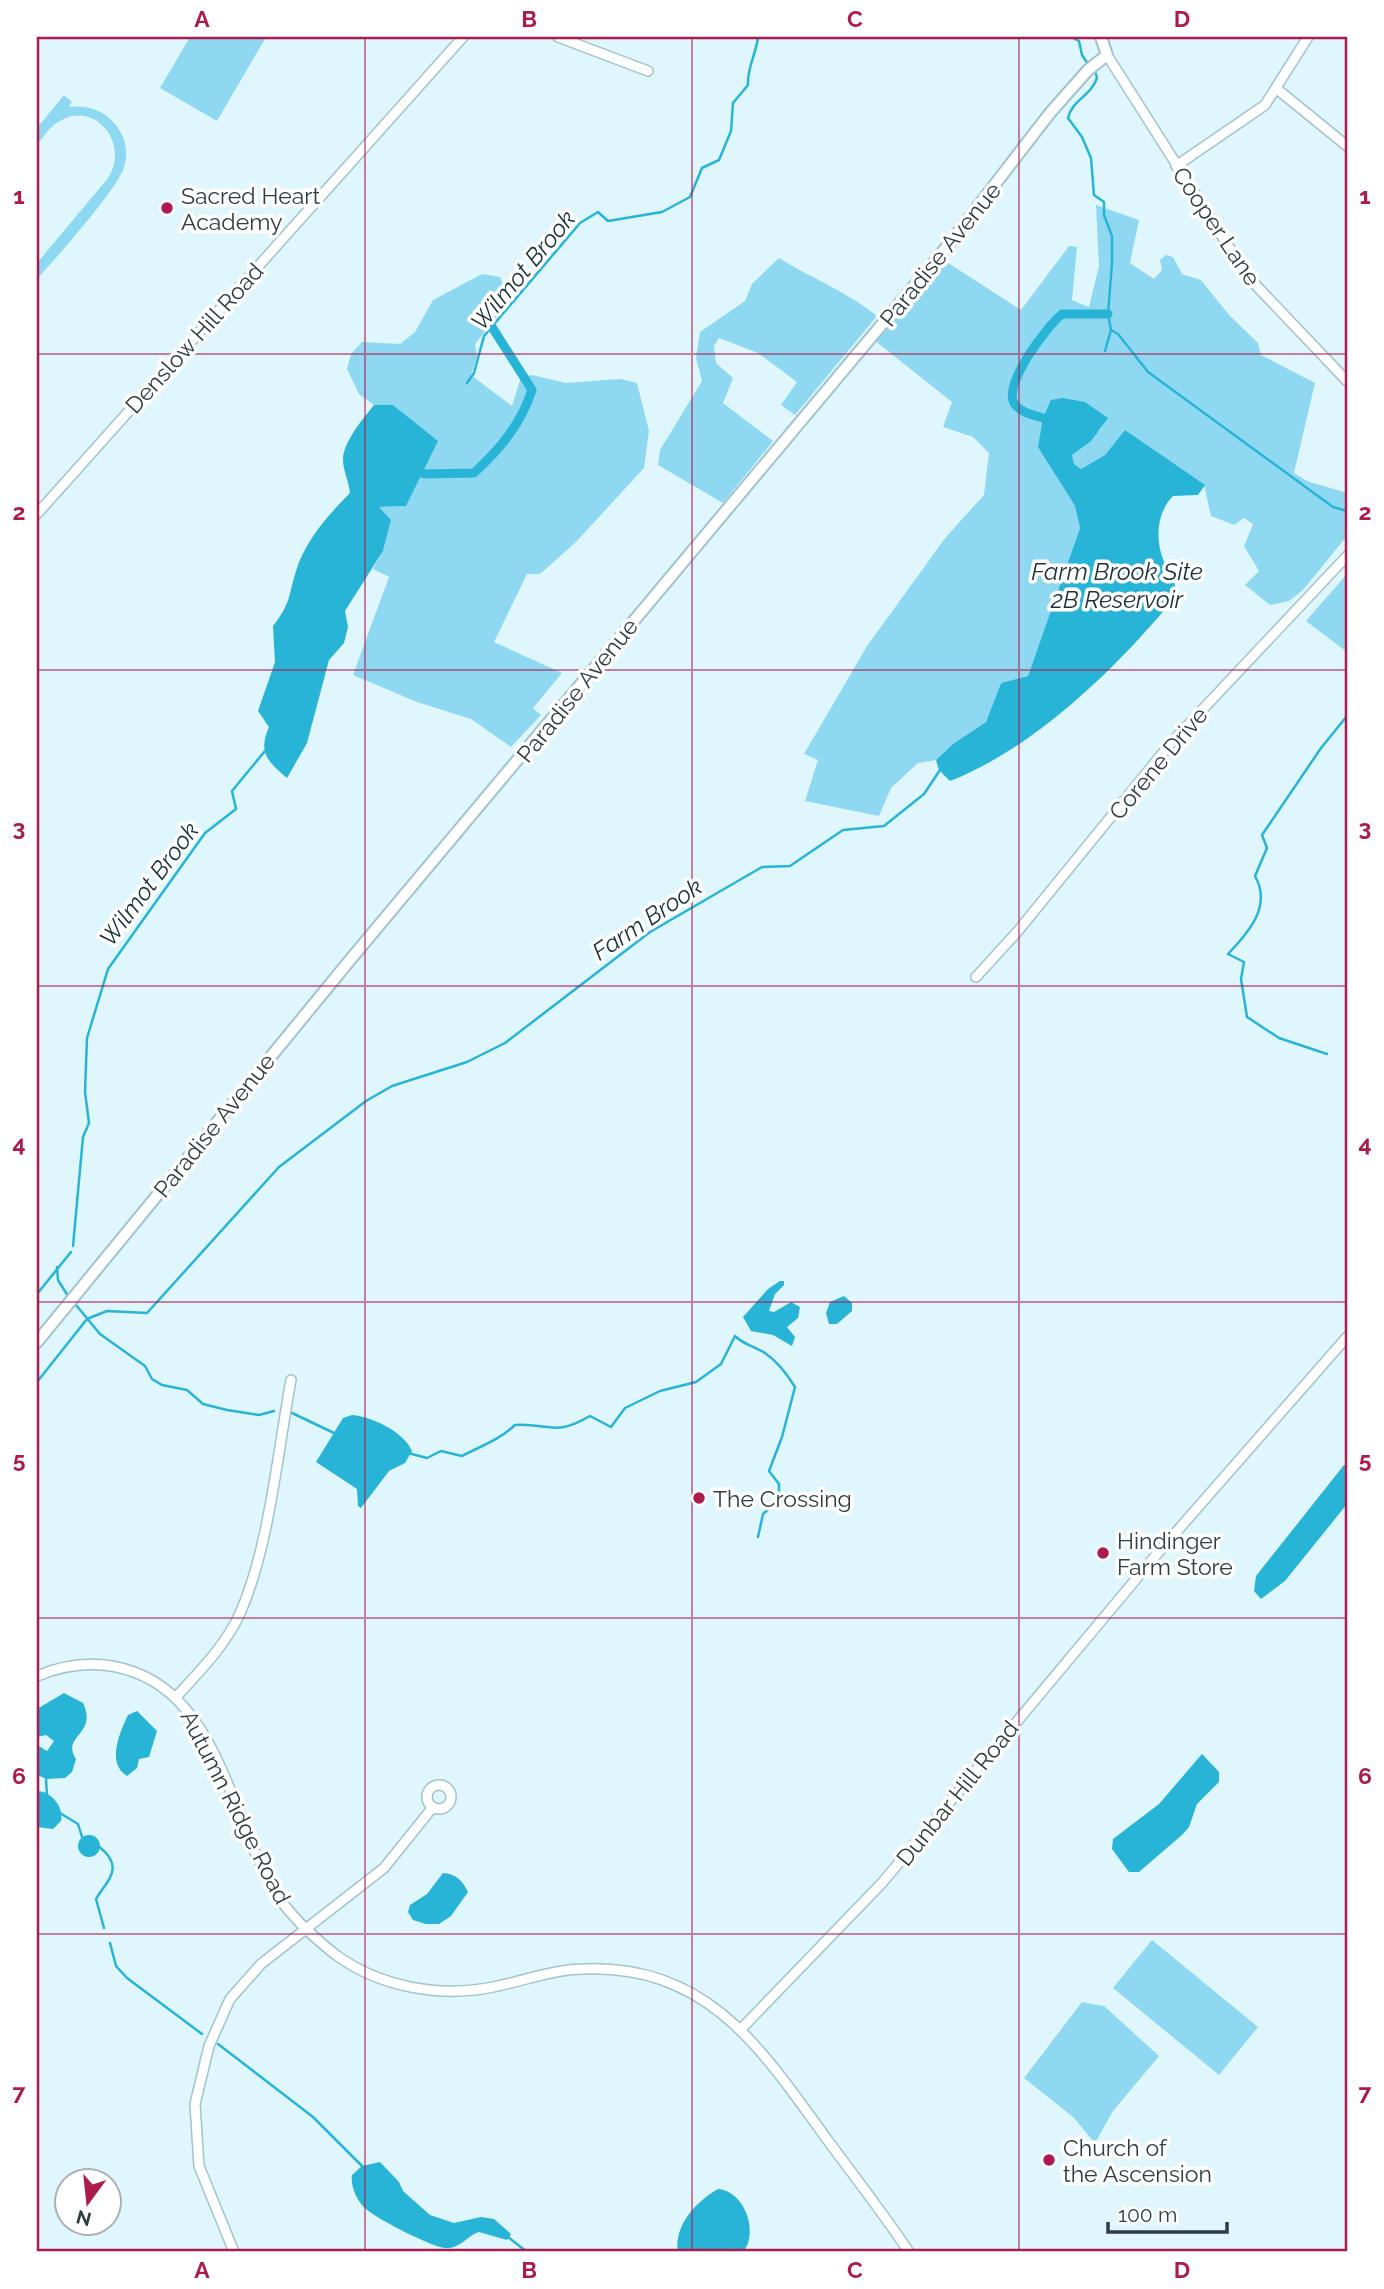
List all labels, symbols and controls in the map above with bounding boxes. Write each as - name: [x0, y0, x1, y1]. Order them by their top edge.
- text: A: [194, 5, 210, 32]
- text: B: [521, 5, 537, 32]
- text: C: [847, 5, 863, 32]
- text: D: [1174, 5, 1190, 32]
- street label: Cooper Lane: [1167, 162, 1267, 290]
- street label: Paradise Avenue: [874, 177, 1006, 331]
- text: 1: [13, 182, 25, 209]
- place label: Sacred Heart Academy: [181, 182, 320, 235]
- text: 1: [1359, 182, 1371, 209]
- marker: Sacred Heart Academy: [159, 200, 175, 216]
- water label: Wilmot Brook: [465, 204, 582, 336]
- street label: Denslow Hill Road: [119, 257, 269, 419]
- text: 2: [13, 498, 25, 525]
- text: 2: [1359, 498, 1371, 525]
- water label: Farm Brook Site 2B Reservoir: [1031, 557, 1203, 614]
- street label: Paradise Avenue: [511, 613, 643, 767]
- street label: Corene Drive: [1103, 701, 1213, 825]
- text: 3: [13, 814, 25, 841]
- text: 3: [1359, 814, 1371, 841]
- water label: Wilmot Brook: [93, 816, 205, 952]
- water label: Farm Brook: [587, 872, 708, 966]
- street label: Paradise Avenue: [148, 1048, 280, 1202]
- text: 4: [12, 1130, 26, 1157]
- text: 4: [1358, 1130, 1372, 1157]
- text: 5: [13, 1446, 26, 1473]
- text: 5: [1359, 1446, 1372, 1473]
- place label: The Crossing: [713, 1485, 852, 1512]
- marker: The Crossing: [691, 1490, 707, 1506]
- place label: Hindinger Farm Store: [1117, 1527, 1233, 1580]
- marker: Hindinger Farm Store: [1095, 1545, 1111, 1561]
- street label: Autumn Ridge Road: [175, 1706, 297, 1908]
- street label: Dunbar Hill Road: [890, 1715, 1024, 1871]
- text: 6: [12, 1762, 26, 1789]
- text: 6: [1358, 1762, 1372, 1789]
- text: 7: [13, 2078, 26, 2105]
- text: 7: [1359, 2078, 1372, 2105]
- place label: Church of the Ascension: [1063, 2134, 1212, 2187]
- marker: Church of the Ascension: [1041, 2152, 1057, 2168]
- north arrow: [52, 2166, 122, 2236]
- scale bar: [1108, 2191, 1226, 2235]
- text: 100 m: [1118, 2202, 1177, 2227]
- text: N: [74, 2206, 93, 2231]
- text: A: [194, 2256, 210, 2283]
- text: B: [521, 2256, 537, 2283]
- text: C: [847, 2256, 863, 2283]
- text: D: [1174, 2256, 1190, 2283]

